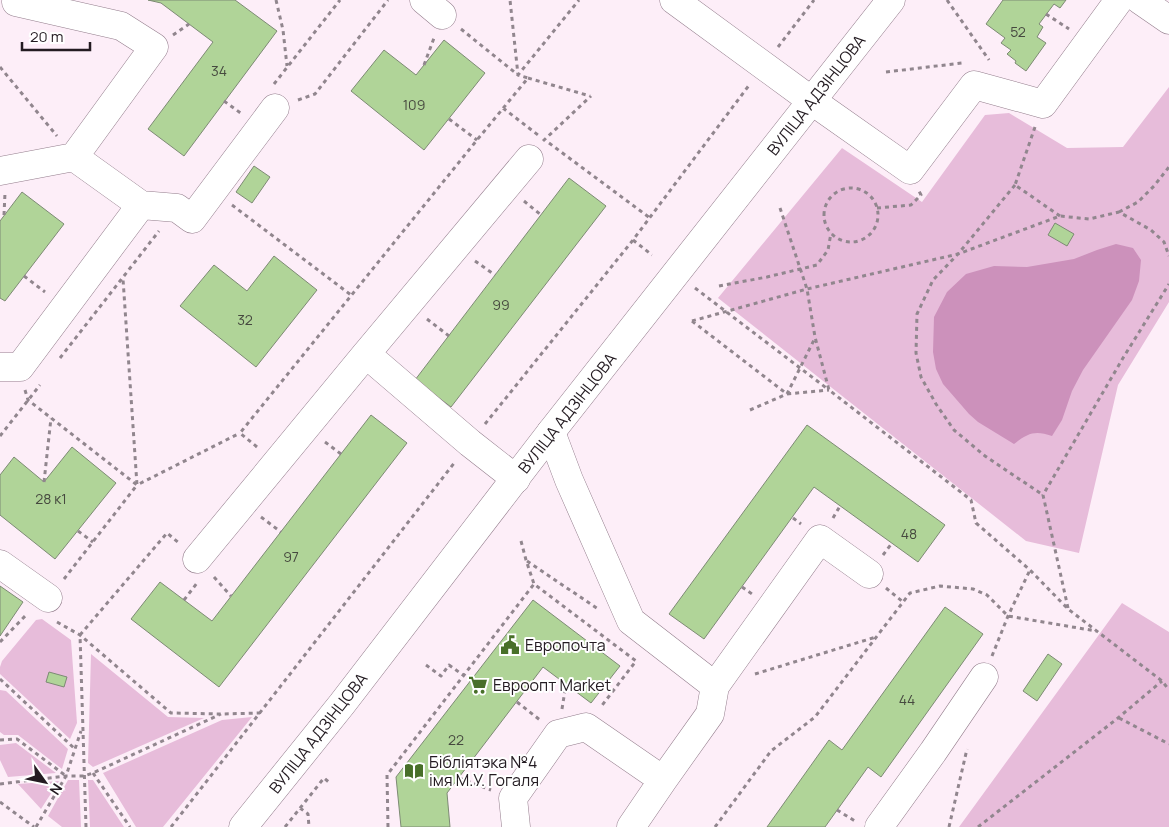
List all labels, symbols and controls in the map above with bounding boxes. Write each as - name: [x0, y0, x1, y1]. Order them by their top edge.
- scale bar: [22, 20, 90, 52]
- house number: 52: [1010, 22, 1026, 41]
- text: 20 m: [30, 26, 63, 47]
- street label: ВУЛІЦА АДЗІНЦОВА: [762, 30, 870, 160]
- house number: 34: [211, 61, 227, 80]
- house number: 109: [403, 95, 425, 114]
- house number: 99: [492, 295, 510, 314]
- house number: 32: [237, 310, 253, 329]
- street label: ВУЛІЦА АДЗІНЦОВА: [513, 348, 621, 478]
- house number: 28 к1: [35, 489, 67, 508]
- house number: 48: [901, 524, 917, 543]
- house number: 97: [283, 547, 299, 566]
- public building icon: Европочта: [499, 634, 521, 656]
- place label: Европочта: [525, 634, 606, 656]
- street label: ВУЛІЦА АДЗІНЦОВА: [264, 668, 372, 798]
- supermarket icon: Евроопт Market: [467, 674, 489, 696]
- place label: Евроопт Market: [493, 674, 611, 696]
- house number: 44: [899, 690, 915, 709]
- house number: 22: [448, 730, 464, 749]
- place label: Бібліятэка №4 імя М.У. Гогаля: [429, 751, 539, 791]
- north arrow: [20, 757, 70, 807]
- library icon: Бібліятэка №4 імя М.У. Гогаля: [403, 760, 425, 782]
- text: N: [46, 780, 67, 799]

